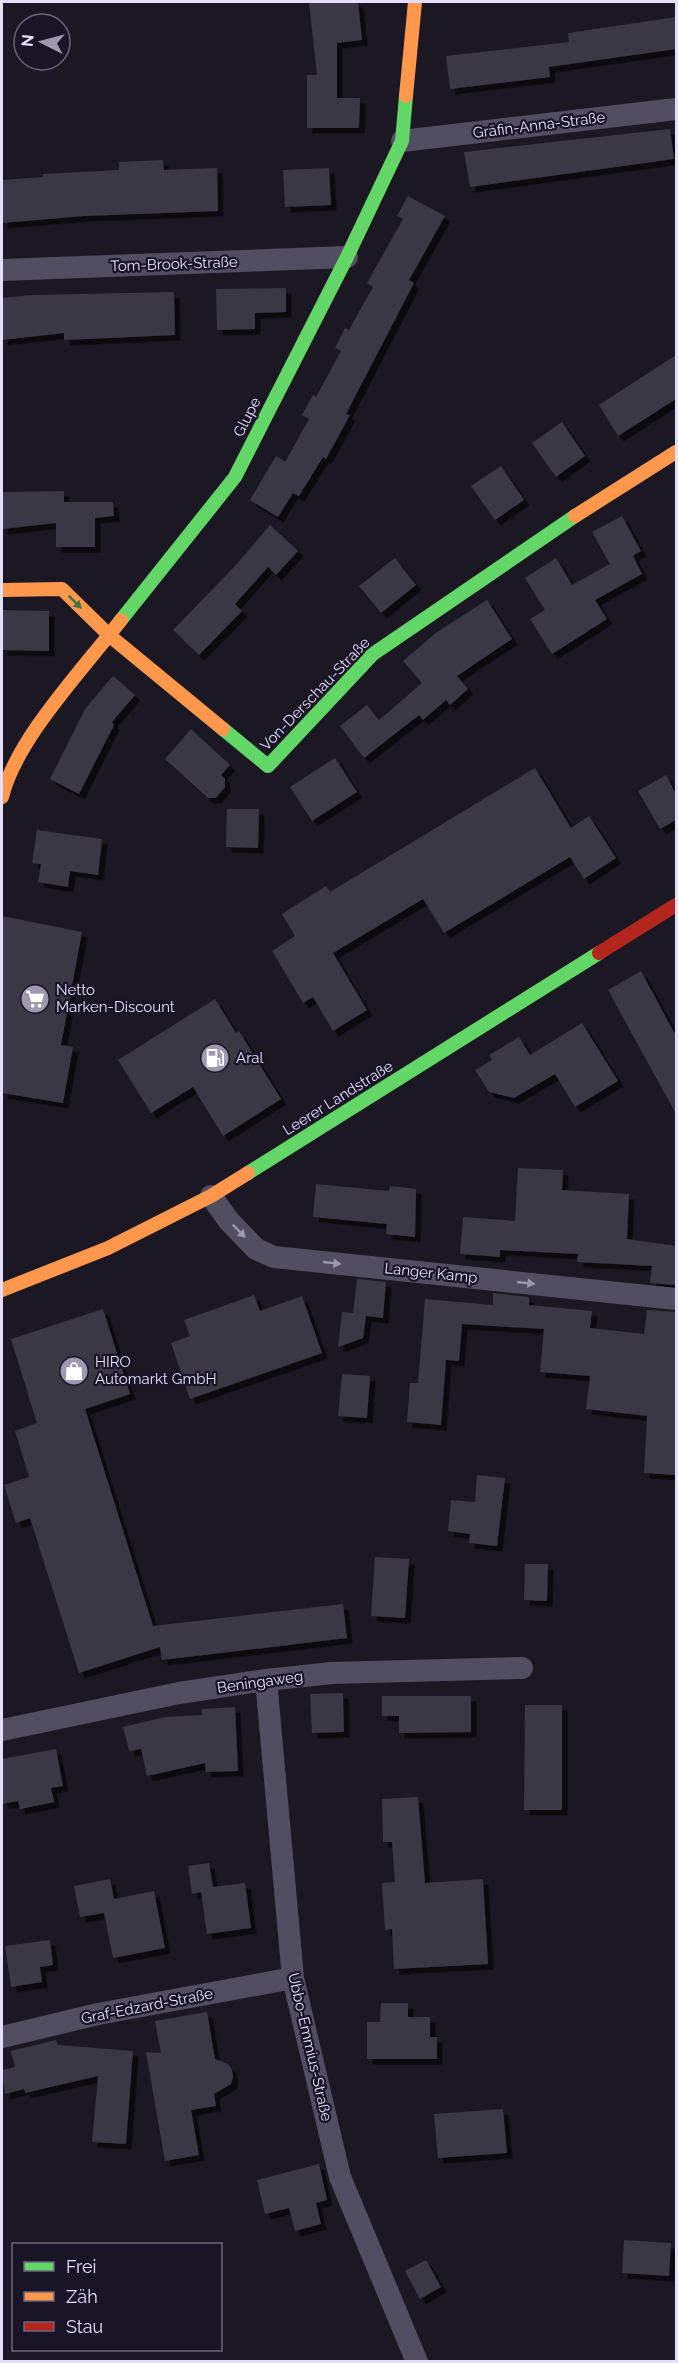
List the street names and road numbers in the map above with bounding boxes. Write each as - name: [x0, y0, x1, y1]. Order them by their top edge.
- street label: Gräfin-Anna-Straße: [472, 108, 606, 142]
- street label: Tom-Brook-Straße: [110, 253, 238, 275]
- street label: Glupe: [229, 394, 265, 440]
- street label: Von-Derschau-Straße: [256, 634, 374, 754]
- street label: Leerer Landstraße: [280, 1057, 397, 1139]
- street label: Langer Kamp: [384, 1259, 478, 1287]
- street label: Beningaweg: [216, 1667, 304, 1697]
- street label: Ubbo-Emmius-Straße: [284, 1971, 336, 2123]
- street label: Graf-Edzard-Straße: [80, 1984, 215, 2028]

